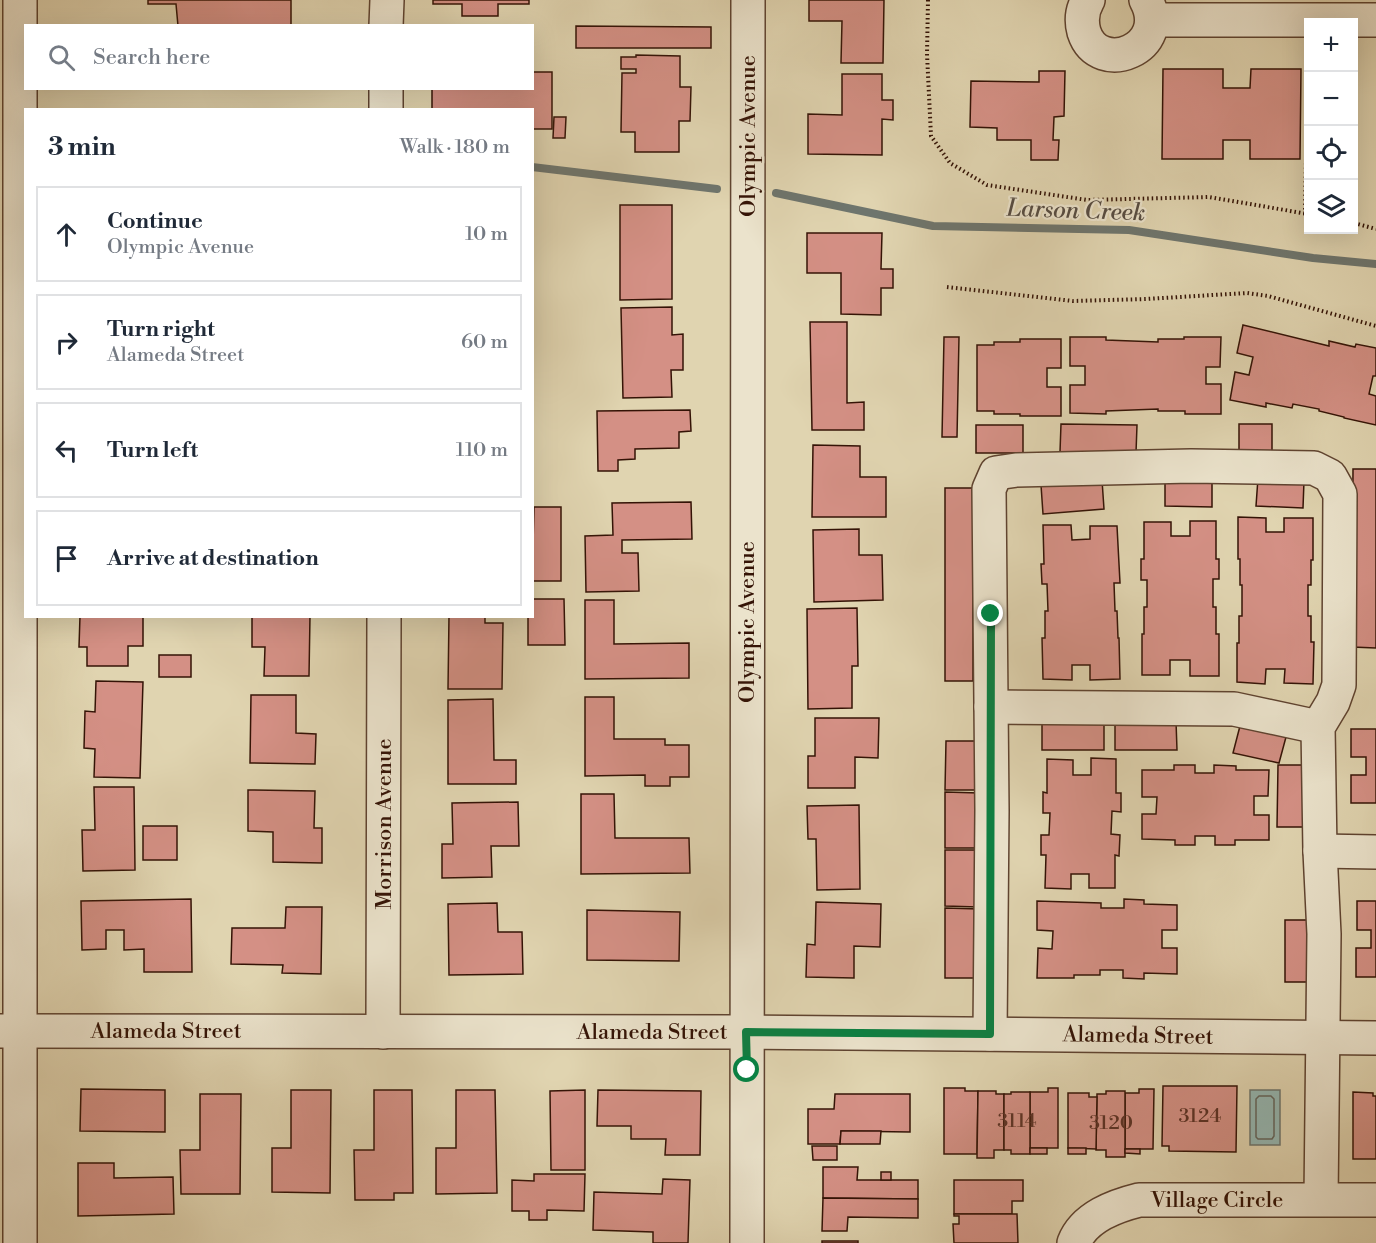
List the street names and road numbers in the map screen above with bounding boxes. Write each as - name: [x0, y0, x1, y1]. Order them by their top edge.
- street label: Olympic Avenue: [735, 55, 762, 217]
- street label: Olympic Avenue: [734, 541, 761, 703]
- street label: Morrison Avenue: [371, 738, 398, 910]
- street label: Alameda Street: [89, 1018, 242, 1045]
- street label: Alameda Street: [575, 1019, 728, 1046]
- street label: Alameda Street: [1061, 1021, 1214, 1051]
- street label: Village Circle: [1150, 1187, 1283, 1214]

